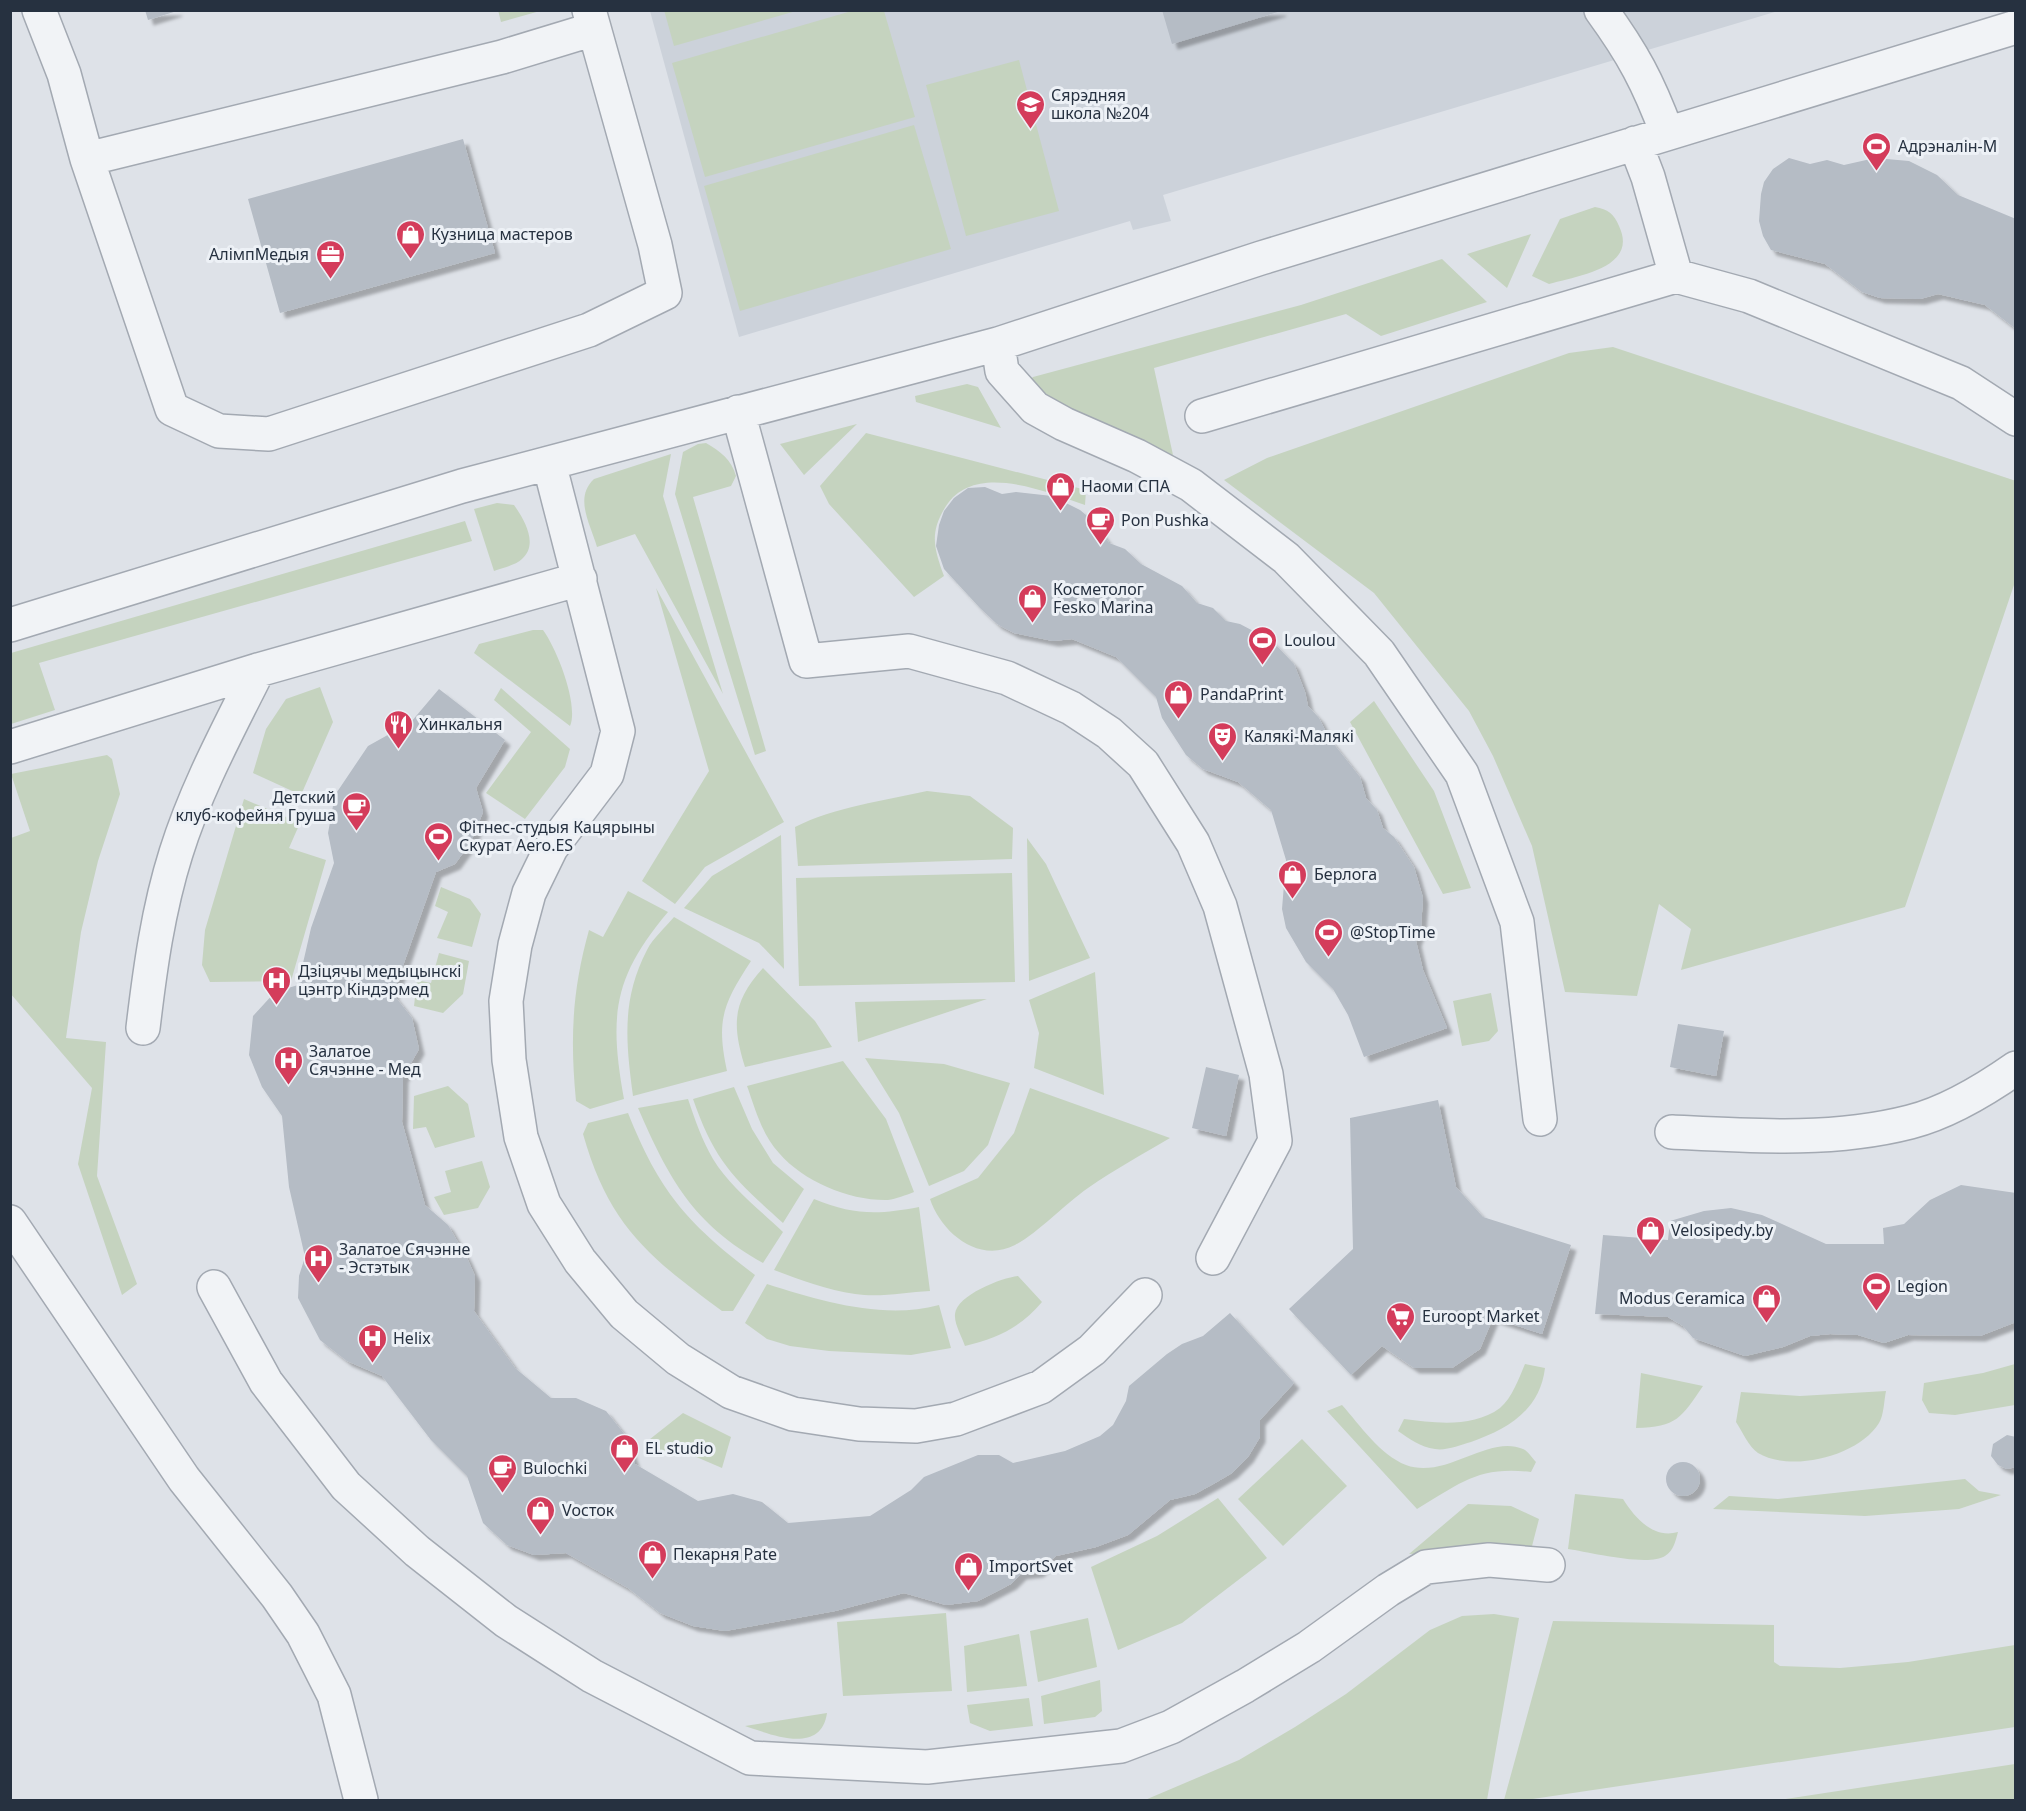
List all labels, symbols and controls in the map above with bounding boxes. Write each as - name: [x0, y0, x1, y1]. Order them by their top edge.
- place label: Сярэдняя школа №204: [1051, 84, 1149, 124]
- school or university icon: Сярэдняя школа №204: [1014, 88, 1046, 130]
- sports icon: Адрэналін-М: [1861, 130, 1893, 172]
- place label: Адрэналін-М: [1898, 135, 1997, 157]
- shop icon: Кузница мастеров: [394, 218, 426, 260]
- place label: Кузница мастеров: [431, 223, 573, 245]
- office icon: АлімпМедыя: [314, 238, 346, 280]
- place label: АлімпМедыя: [209, 243, 309, 265]
- shop icon: Наоми СПА: [1044, 470, 1076, 512]
- place label: Наоми СПА: [1081, 475, 1171, 497]
- cafe icon: Pon Pushka: [1084, 504, 1116, 546]
- place label: Pon Pushka: [1121, 509, 1209, 531]
- place label: Косметолог Fesko Marina: [1053, 578, 1153, 618]
- shop icon: Косметолог Fesko Marina: [1016, 582, 1048, 624]
- sports icon: Loulou: [1247, 624, 1279, 666]
- place label: Loulou: [1284, 629, 1336, 651]
- shop icon: PandaPrint: [1163, 678, 1195, 720]
- place label: PandaPrint: [1200, 683, 1284, 705]
- restaurant icon: Хинкальня: [382, 708, 414, 750]
- place label: Хинкальня: [419, 713, 502, 735]
- theatre icon: Калякі-Малякі: [1207, 720, 1239, 762]
- place label: Калякі-Малякі: [1244, 725, 1354, 747]
- place label: Детский клуб-кофейня Груша: [176, 786, 336, 826]
- cafe icon: Детский клуб-кофейня Груша: [341, 790, 373, 832]
- place label: Фітнес-студыя Кацярыны Скурат Aero.ES: [459, 816, 655, 856]
- sports icon: Фітнес-студыя Кацярыны Скурат Aero.ES: [422, 820, 454, 862]
- shop icon: Берлога: [1277, 858, 1309, 900]
- place label: Берлога: [1314, 863, 1377, 885]
- sports icon: @StopTime: [1313, 916, 1345, 958]
- place label: @StopTime: [1350, 921, 1435, 943]
- place label: Дзіцячы медыцынскі цэнтр Кіндэрмед: [298, 960, 461, 1000]
- hospital icon: Дзіцячы медыцынскі цэнтр Кіндэрмед: [261, 964, 293, 1006]
- place label: Залатое Сячэнне - Мед: [309, 1040, 421, 1080]
- hospital icon: Залатое Сячэнне - Мед: [272, 1044, 304, 1086]
- shop icon: Velosipedy.by: [1634, 1214, 1666, 1256]
- place label: Velosipedy.by: [1671, 1219, 1774, 1241]
- place label: Залатое Сячэнне - Эстэтык: [339, 1238, 470, 1278]
- hospital icon: Залатое Сячэнне - Эстэтык: [302, 1242, 334, 1284]
- sports icon: Legion: [1860, 1270, 1892, 1312]
- place label: Legion: [1897, 1275, 1948, 1297]
- shop icon: Modus Ceramica: [1750, 1282, 1782, 1324]
- place label: Modus Ceramica: [1619, 1287, 1745, 1309]
- supermarket icon: Euroopt Market: [1385, 1300, 1417, 1342]
- place label: Euroopt Market: [1422, 1305, 1540, 1327]
- hospital icon: Helix: [356, 1322, 388, 1364]
- place label: Helix: [393, 1327, 431, 1349]
- shop icon: EL studio: [608, 1432, 640, 1474]
- place label: EL studio: [645, 1437, 713, 1459]
- cafe icon: Bulochki: [486, 1452, 518, 1494]
- place label: Bulochki: [523, 1457, 587, 1479]
- shop icon: Vосток: [525, 1494, 557, 1536]
- place label: Vосток: [562, 1499, 615, 1521]
- shop icon: Пекарня Pate: [636, 1538, 668, 1580]
- place label: Пекарня Pate: [673, 1543, 777, 1565]
- shop icon: ImportSvet: [952, 1550, 984, 1592]
- place label: ImportSvet: [989, 1555, 1073, 1577]

